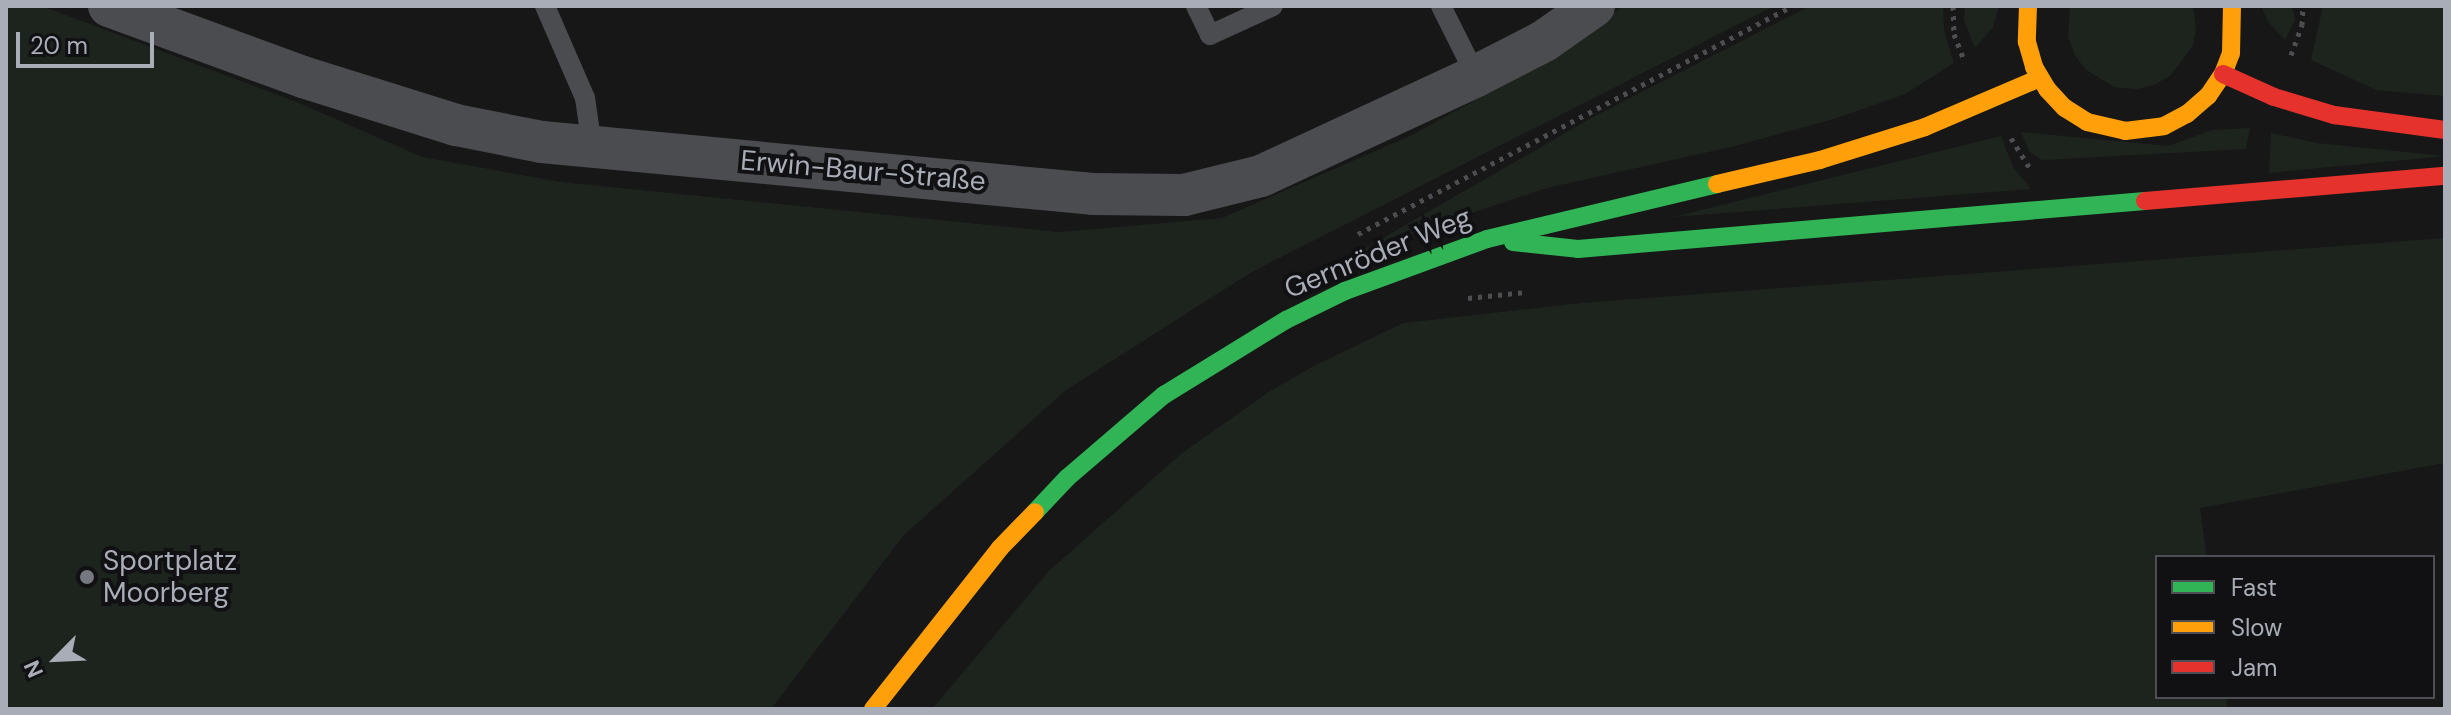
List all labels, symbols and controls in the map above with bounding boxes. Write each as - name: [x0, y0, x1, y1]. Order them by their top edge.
- scale bar: [20, 16, 158, 66]
- text: 20 m: [30, 30, 88, 61]
- street label: Erwin-Baur-Straße: [739, 144, 987, 198]
- street label: Gernröder Weg: [1280, 200, 1476, 306]
- place label: Sportplatz Moorberg: [103, 544, 237, 610]
- legend: [2155, 555, 2435, 699]
- marker: Sportplatz Moorberg: [78, 568, 96, 586]
- text: Fast: [2231, 572, 2277, 603]
- text: Slow: [2231, 612, 2282, 643]
- north arrow: [16, 619, 96, 699]
- text: Jam: [2231, 652, 2277, 683]
- text: N: [17, 656, 50, 682]

